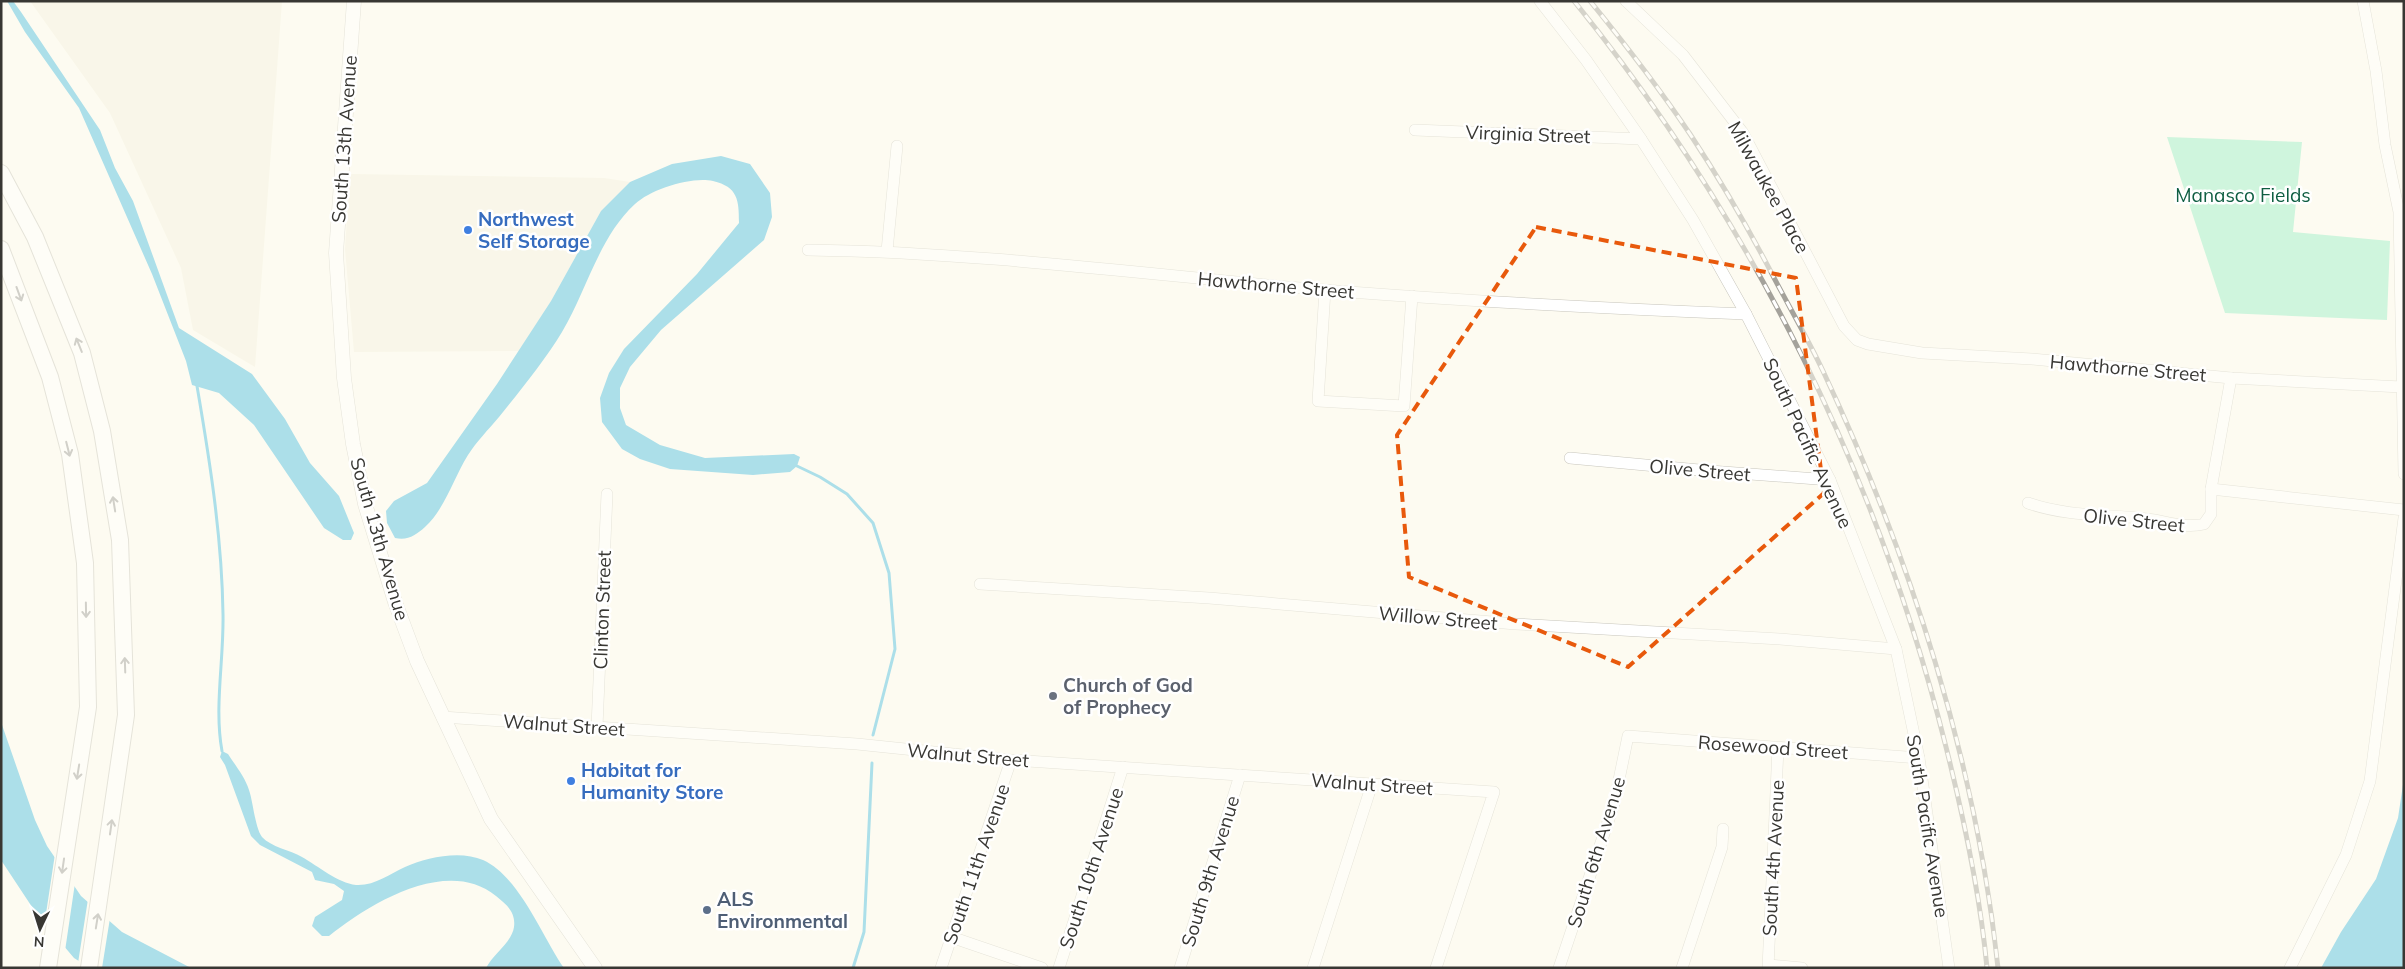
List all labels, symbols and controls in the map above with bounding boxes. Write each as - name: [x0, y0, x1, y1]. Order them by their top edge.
- street label: South 13th Avenue: [326, 54, 362, 224]
- street label: Milwaukee Place: [1723, 117, 1815, 257]
- street label: Virginia Street: [1465, 120, 1591, 148]
- park label: Manasco Fields: [2175, 183, 2311, 207]
- place label: Northwest Self Storage: [478, 207, 590, 253]
- marker: Northwest Self Storage: [462, 224, 474, 236]
- street label: Hawthorne Street: [1197, 266, 1356, 304]
- one-way arrow: [15, 286, 24, 301]
- one-way arrow: [73, 338, 83, 353]
- street label: Hawthorne Street: [2049, 349, 2208, 387]
- street label: South Pacific Avenue: [1758, 354, 1858, 532]
- one-way arrow: [64, 440, 74, 456]
- street label: Olive Street: [1648, 454, 1752, 486]
- street label: South 13th Avenue: [345, 455, 415, 623]
- one-way arrow: [109, 496, 119, 512]
- street label: Olive Street: [2082, 503, 2186, 537]
- street label: Clinton Street: [588, 550, 616, 670]
- street label: Willow Street: [1377, 601, 1499, 635]
- one-way arrow: [81, 602, 91, 618]
- one-way arrow: [120, 658, 129, 674]
- place label: Church of God of Prophecy: [1063, 673, 1193, 719]
- marker: Church of God of Prophecy: [1047, 690, 1059, 702]
- street label: Walnut Street: [502, 709, 626, 741]
- street label: Rosewood Street: [1697, 730, 1849, 764]
- street label: South Pacific Avenue: [1902, 733, 1954, 919]
- street label: Walnut Street: [906, 738, 1030, 772]
- place label: Habitat for Humanity Store: [581, 758, 723, 804]
- one-way arrow: [73, 763, 83, 779]
- street label: Walnut Street: [1310, 768, 1434, 800]
- street label: South 6th Avenue: [1562, 774, 1630, 930]
- marker: Habitat for Humanity Store: [565, 775, 577, 787]
- street label: South 4th Avenue: [1757, 779, 1789, 937]
- street label: South 11th Avenue: [937, 781, 1015, 947]
- street label: South 10th Avenue: [1054, 784, 1128, 952]
- street label: South 9th Avenue: [1176, 793, 1244, 949]
- one-way arrow: [106, 819, 116, 835]
- one-way arrow: [58, 857, 68, 873]
- place label: ALS Environmental: [717, 887, 848, 933]
- north arrow: [15, 904, 65, 954]
- marker: ALS Environmental: [701, 904, 713, 916]
- one-way arrow: [92, 914, 102, 930]
- text: N: [33, 933, 45, 951]

